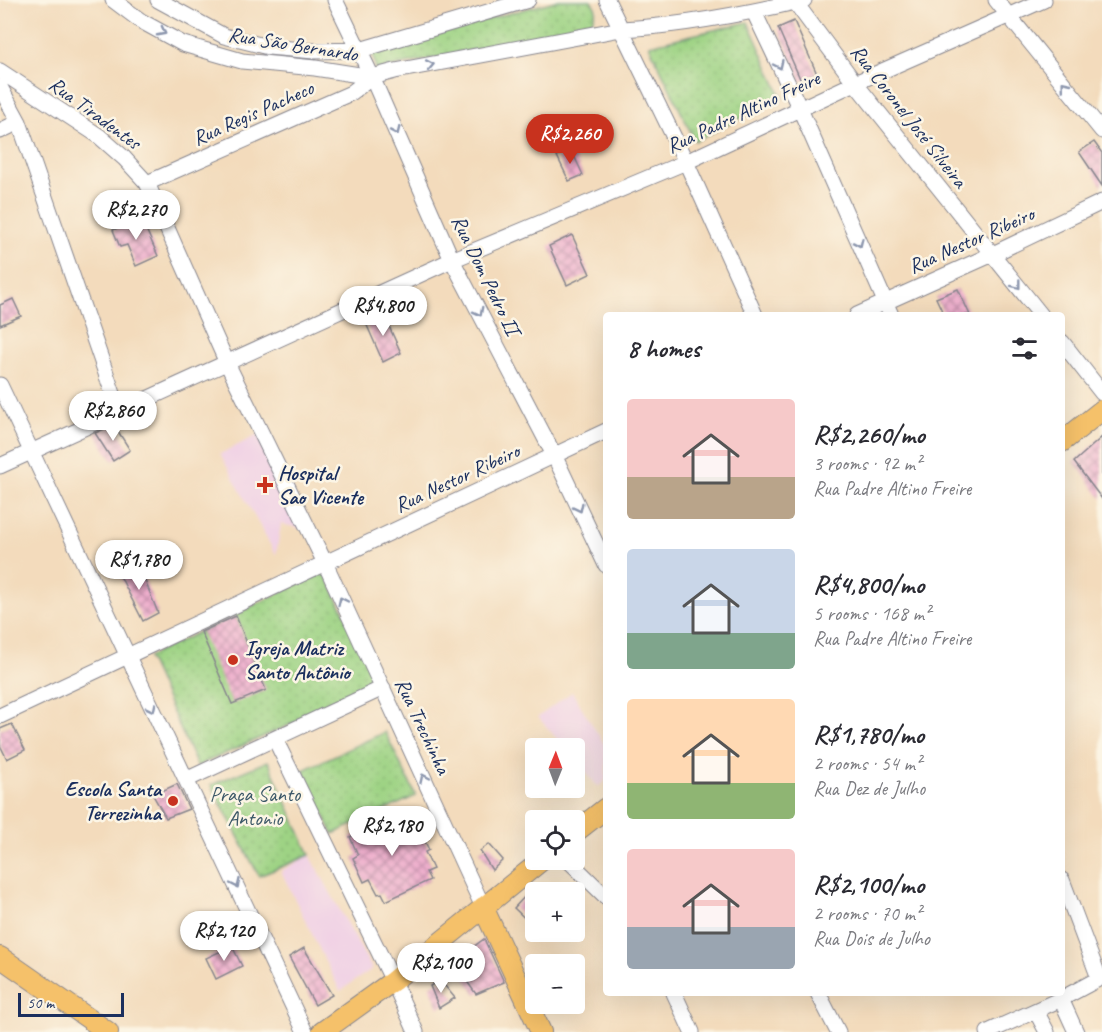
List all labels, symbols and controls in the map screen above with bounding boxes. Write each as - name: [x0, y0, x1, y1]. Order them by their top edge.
- street label: Rua São Bernardo: [227, 21, 361, 67]
- one-way arrow: [155, 25, 166, 36]
- street label: Rua Coronel José Silveira: [845, 39, 974, 194]
- one-way arrow: [771, 58, 783, 69]
- one-way arrow: [424, 59, 434, 72]
- street label: Rua Padre Altino Freire: [662, 65, 825, 159]
- street label: Rua Tiradentes: [44, 71, 148, 156]
- street label: Rua Regis Pacheco: [188, 74, 319, 151]
- one-way arrow: [1062, 81, 1073, 92]
- pin: R$2,260: [515, 114, 625, 165]
- text: R$2,260: [540, 121, 600, 146]
- one-way arrow: [389, 125, 401, 136]
- pin: R$2,270: [81, 190, 191, 241]
- text: R$2,270: [106, 197, 166, 222]
- street label: Rua Nestor Ribeiro: [904, 200, 1040, 279]
- street label: Rua Dom Pedro II: [446, 211, 528, 343]
- one-way arrow: [852, 236, 864, 247]
- one-way arrow: [1009, 278, 1020, 289]
- pin: R$4,800: [328, 286, 438, 337]
- text: R$4,800: [353, 293, 413, 318]
- one-way arrow: [472, 305, 483, 316]
- text: 8 homes: [627, 332, 700, 365]
- icon: filters: [1008, 332, 1041, 365]
- pin: R$2,860: [58, 391, 168, 442]
- text: R$2,860: [83, 398, 143, 423]
- text: R$2,260/mo: [813, 418, 925, 451]
- icon: home: [675, 423, 747, 495]
- street label: Rua Nestor Ribeiro: [390, 437, 526, 518]
- text: 3 rooms · 92 m²: [813, 451, 921, 476]
- place label: Hospital Sao Vicente: [278, 460, 365, 510]
- marker: Hospital Sao Vicente: [256, 476, 274, 494]
- text: Rua Padre Altino Freire: [813, 476, 971, 501]
- one-way arrow: [571, 502, 583, 513]
- pin: R$1,780: [84, 540, 194, 591]
- text: R$1,780: [109, 547, 169, 572]
- text: R$4,800/mo: [813, 568, 924, 601]
- icon: home: [675, 573, 747, 645]
- one-way arrow: [338, 596, 350, 607]
- text: 5 rooms · 168 m²: [813, 601, 930, 626]
- text: Rua Padre Altino Freire: [813, 626, 971, 651]
- place label: Igreja Matriz Santo Antônio: [245, 635, 352, 685]
- marker: Igreja Matriz Santo Antônio: [226, 653, 240, 667]
- street label: Rua Trechinha: [389, 674, 457, 780]
- one-way arrow: [145, 702, 157, 713]
- text: R$1,780/mo: [813, 718, 924, 751]
- icon: home: [675, 723, 747, 795]
- north arrow: [525, 738, 585, 798]
- map controls: [525, 738, 585, 1014]
- text: 2 rooms · 54 m²: [813, 751, 921, 776]
- one-way arrow: [419, 773, 431, 784]
- place label: Escola Santa Terrezinha: [65, 776, 163, 826]
- text: Rua Dez de Julho: [813, 776, 925, 801]
- park label: Praça Santo Antonio: [210, 781, 302, 831]
- marker: Escola Santa Terrezinha: [166, 794, 180, 808]
- pin: R$2,180: [337, 806, 447, 857]
- button: locate: [525, 810, 585, 870]
- text: R$2,180: [362, 813, 422, 838]
- text: R$2,100/mo: [813, 868, 924, 901]
- icon: home: [675, 873, 747, 945]
- one-way arrow: [229, 878, 241, 889]
- button: +: [525, 882, 585, 942]
- text: 2 rooms · 70 m²: [813, 901, 921, 926]
- pin: R$2,120: [169, 911, 279, 962]
- text: R$2,120: [194, 918, 254, 943]
- text: Rua Dois de Julho: [813, 926, 930, 951]
- pin: R$2,100: [386, 943, 496, 994]
- text: R$2,100: [411, 950, 471, 975]
- button: −: [525, 954, 585, 1014]
- scale bar: [18, 990, 124, 1018]
- text: 50 m: [27, 993, 54, 1013]

